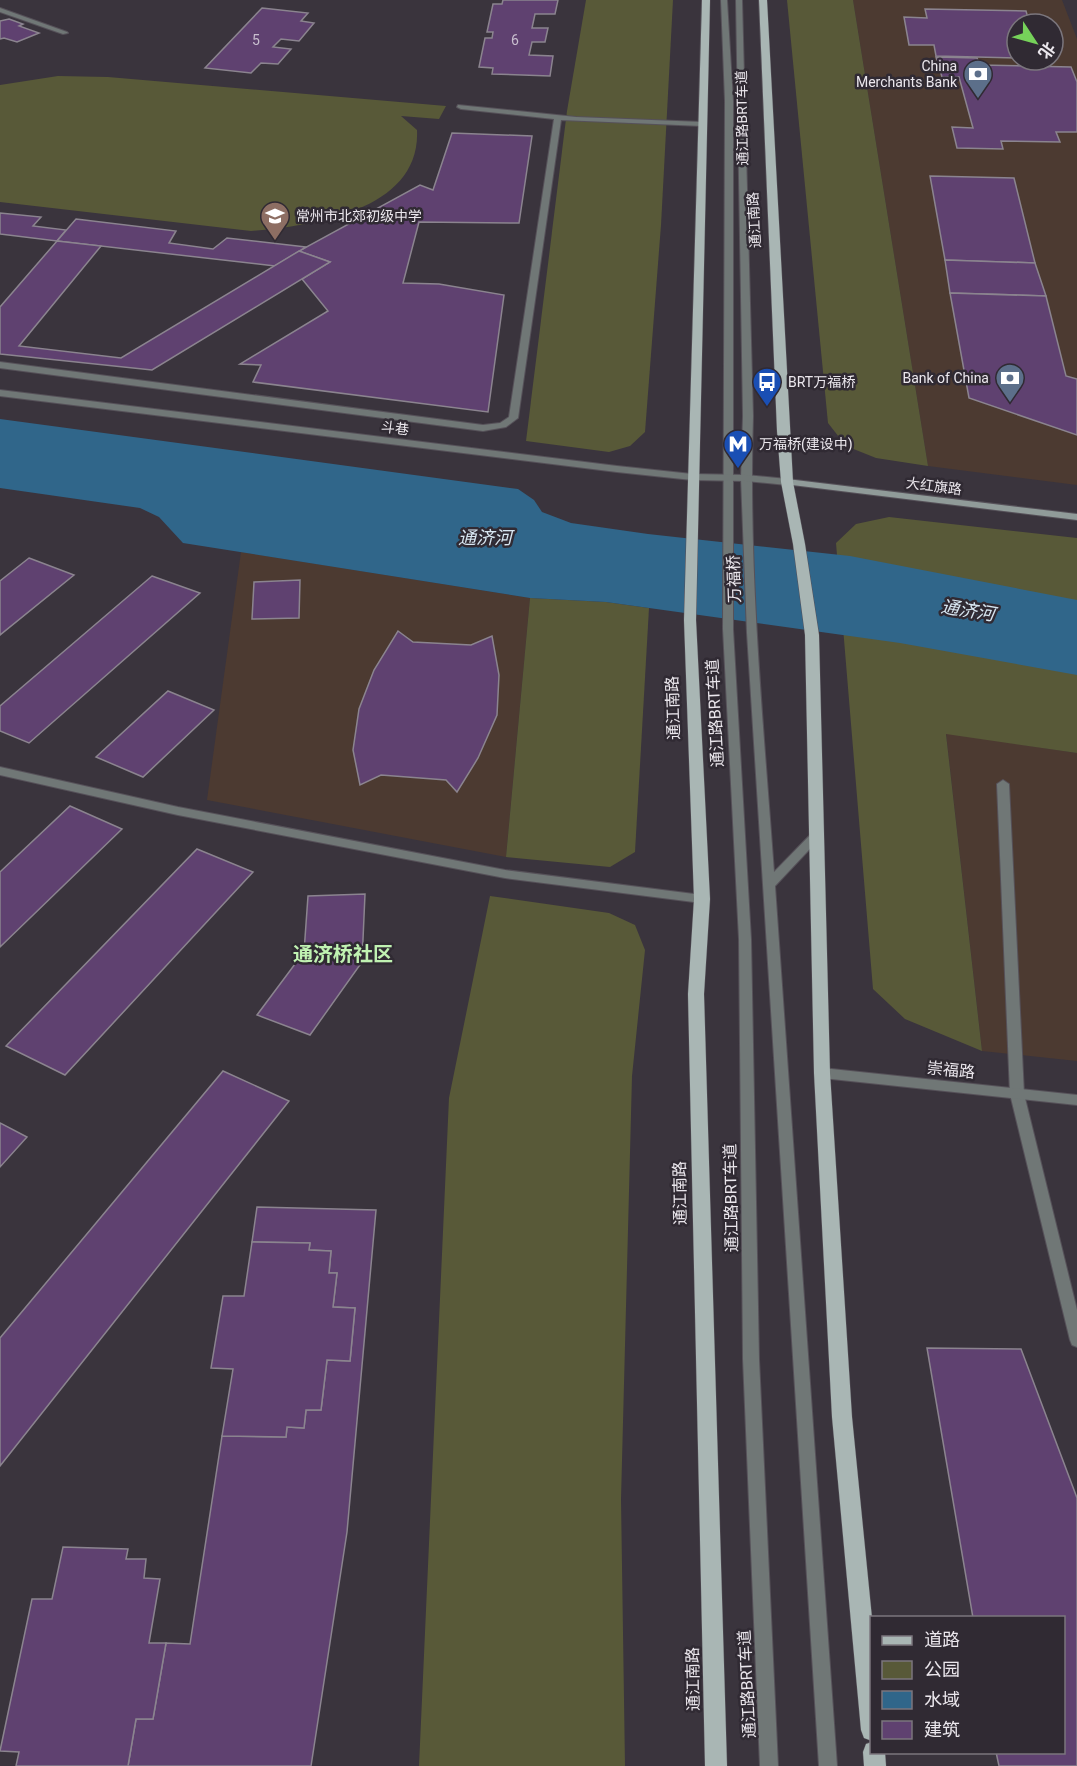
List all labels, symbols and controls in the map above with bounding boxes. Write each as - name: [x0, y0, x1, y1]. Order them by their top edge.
- north arrow: [1005, 12, 1065, 72]
- house number: 5: [252, 32, 260, 48]
- house number: 6: [511, 32, 519, 48]
- text: 北: [1034, 38, 1059, 63]
- place label: China Merchants Bank: [856, 58, 958, 90]
- bank icon: China Merchants Bank: [962, 58, 994, 100]
- street label: 通江路BRT车道: [733, 70, 751, 166]
- street label: 通江南路: [745, 192, 763, 248]
- school or university icon: 常州市北郊初级中学: [259, 200, 291, 242]
- place label: 常州市北郊初级中学: [296, 208, 422, 224]
- bank icon: Bank of China: [994, 362, 1026, 404]
- bus stop icon: BRT万福桥: [751, 366, 783, 408]
- place label: Bank of China: [902, 370, 989, 386]
- place label: BRT万福桥: [788, 374, 855, 390]
- street label: 斗巷: [380, 418, 410, 438]
- metro station icon: 万福桥(建设中): [722, 428, 754, 470]
- place label: 万福桥(建设中): [759, 436, 853, 453]
- street label: 大红旗路: [905, 475, 963, 497]
- water label: 通济河: [458, 527, 515, 548]
- street label: 万福桥: [724, 555, 744, 603]
- water label: 通济河: [940, 595, 999, 625]
- street label: 通江路BRT车道: [703, 658, 727, 768]
- street label: 通江南路: [662, 676, 684, 740]
- district label: 通济桥社区: [293, 942, 393, 966]
- street label: 崇福路: [926, 1058, 976, 1082]
- street label: 通江路BRT车道: [721, 1143, 741, 1253]
- street label: 通江南路: [670, 1161, 690, 1225]
- legend: [870, 1616, 1065, 1754]
- street label: 通江路BRT车道: [735, 1629, 759, 1739]
- text: 道路: [924, 1629, 960, 1650]
- street label: 通江南路: [683, 1647, 703, 1711]
- text: 公园: [924, 1659, 960, 1680]
- text: 水域: [924, 1689, 960, 1710]
- text: 建筑: [924, 1719, 960, 1740]

